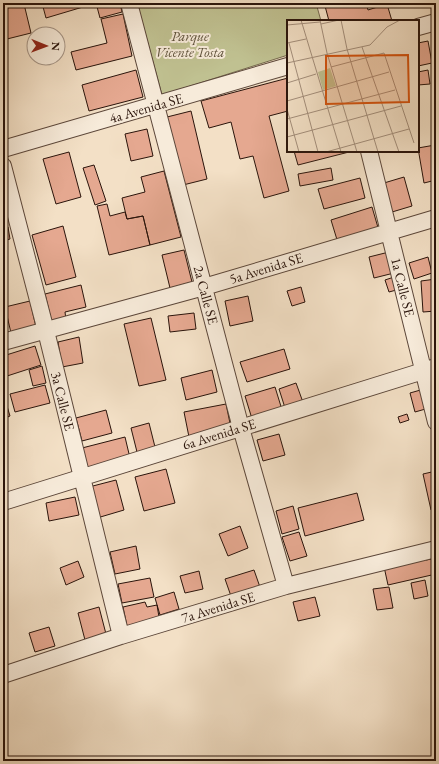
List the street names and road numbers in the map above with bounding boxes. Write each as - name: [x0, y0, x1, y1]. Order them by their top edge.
- street label: 4a Avenida SE: [107, 89, 185, 127]
- street label: 5a Avenida SE: [227, 248, 305, 288]
- street label: 1a Calle SE: [387, 256, 419, 318]
- street label: 2a Calle SE: [190, 264, 222, 326]
- street label: 3a Calle SE: [47, 370, 79, 432]
- street label: 6a Avenida SE: [180, 414, 258, 454]
- street label: 7a Avenida SE: [179, 587, 257, 627]

